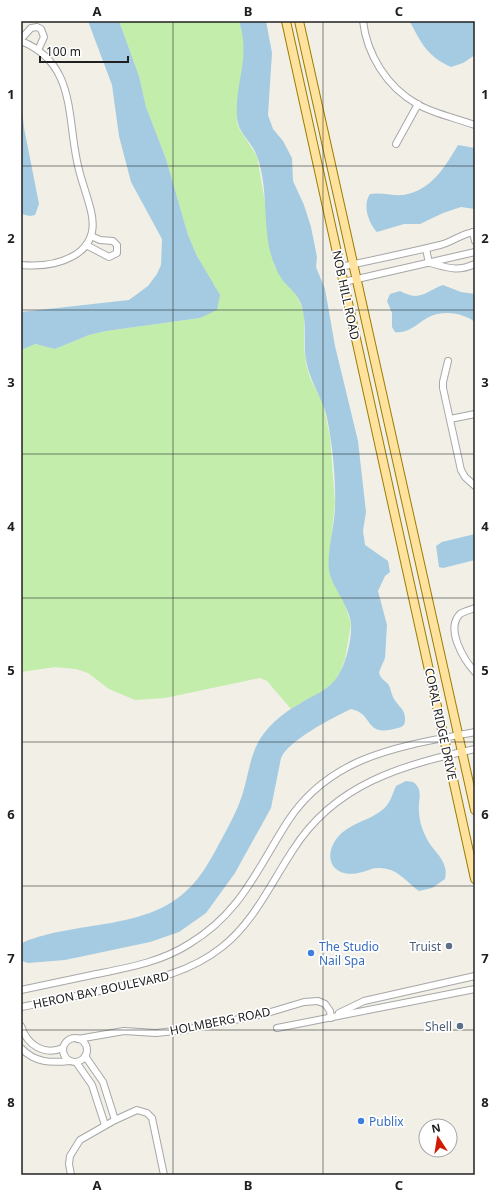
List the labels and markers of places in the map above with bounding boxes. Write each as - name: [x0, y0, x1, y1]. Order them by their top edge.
- place label: The Studio Nail Spa: [319, 938, 379, 969]
- place label: Truist: [409, 938, 442, 955]
- marker: Truist: [444, 941, 454, 951]
- marker: The Studio Nail Spa: [306, 948, 316, 958]
- place label: Shell: [425, 1018, 452, 1035]
- marker: Shell: [455, 1021, 465, 1031]
- place label: Publix: [369, 1113, 404, 1130]
- marker: Publix: [356, 1116, 366, 1126]

